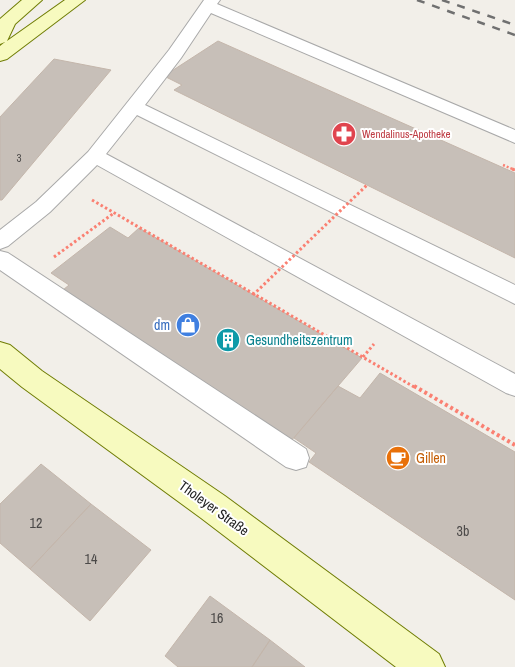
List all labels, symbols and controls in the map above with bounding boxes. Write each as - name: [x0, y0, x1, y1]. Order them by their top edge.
- pharmacy icon: Wendalinus-Apotheke: [331, 121, 357, 147]
- place label: Wendalinus-Apotheke: [362, 127, 451, 141]
- house number: 3: [16, 151, 22, 165]
- shop icon: dm: [175, 312, 201, 338]
- place label: dm: [154, 316, 170, 334]
- building icon: Gesundheitszentrum: [215, 327, 241, 353]
- place label: Gesundheitszentrum: [246, 331, 353, 349]
- cafe icon: Gillen: [385, 445, 411, 471]
- place label: Gillen: [416, 449, 446, 467]
- street label: Tholeyer Straße: [175, 477, 253, 539]
- house number: 12: [30, 514, 42, 532]
- house number: 3b: [457, 522, 469, 540]
- house number: 14: [85, 550, 98, 568]
- house number: 16: [211, 609, 223, 627]

